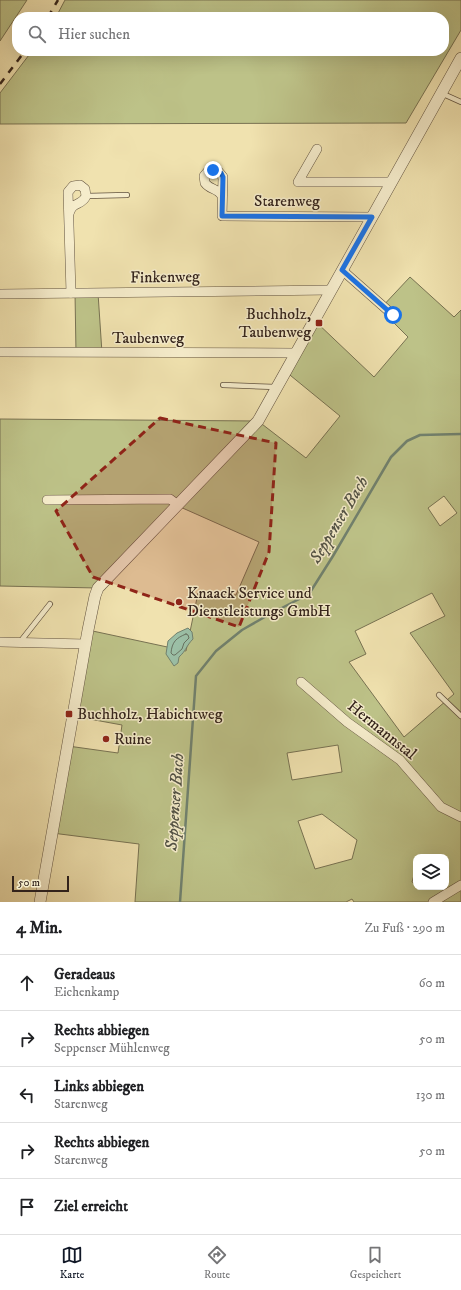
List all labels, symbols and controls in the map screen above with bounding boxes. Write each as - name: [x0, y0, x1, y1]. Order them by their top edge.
- search box: [12, 12, 449, 56]
- icon: search: [26, 23, 48, 45]
- text: Hier suchen: [58, 25, 130, 44]
- route end: [204, 161, 222, 179]
- street label: Starenweg: [254, 191, 320, 211]
- street label: Finkenweg: [130, 266, 200, 288]
- place label: Buchholz, Taubenweg: [239, 304, 311, 342]
- route start: [384, 306, 402, 324]
- marker: Buchholz, Taubenweg: [314, 318, 324, 328]
- street label: Taubenweg: [112, 328, 184, 348]
- water label: Seppenser Bach: [304, 472, 374, 568]
- place label: Knaack Service und Dienstleistungs GmbH: [187, 583, 331, 621]
- marker: Knaack Service und Dienstleistungs GmbH: [174, 597, 184, 607]
- street label: Hermannstal: [343, 696, 421, 764]
- place label: Buchholz, Habichtweg: [77, 704, 223, 724]
- marker: Buchholz, Habichtweg: [64, 709, 74, 719]
- place label: Ruine: [114, 729, 152, 749]
- marker: Ruine: [101, 734, 111, 744]
- water label: Seppenser Bach: [161, 752, 189, 852]
- map controls: [413, 854, 449, 890]
- button: layers: [413, 854, 449, 890]
- scale bar: [12, 874, 69, 893]
- text: 50 m: [18, 876, 40, 890]
- text: 4 Min.: [16, 917, 62, 939]
- text: Zu Fuß · 290 m: [365, 920, 445, 936]
- text: Geradeaus: [54, 965, 115, 984]
- icon: ahead: [16, 972, 38, 994]
- text: 60 m: [419, 975, 445, 991]
- text: Eichenkamp: [54, 984, 119, 1000]
- text: Rechts abbiegen: [54, 1021, 149, 1040]
- icon: right: [16, 1028, 38, 1050]
- text: 50 m: [419, 1031, 445, 1047]
- text: Seppenser Mühlenweg: [54, 1040, 170, 1056]
- text: Links abbiegen: [54, 1077, 144, 1096]
- icon: left: [16, 1084, 38, 1106]
- text: 130 m: [416, 1087, 445, 1103]
- text: Starenweg: [54, 1096, 107, 1112]
- text: Rechts abbiegen: [54, 1133, 149, 1152]
- icon: right: [16, 1140, 38, 1162]
- text: 50 m: [419, 1143, 445, 1159]
- text: Starenweg: [54, 1152, 107, 1168]
- icon: arrive: [16, 1196, 38, 1218]
- text: Ziel erreicht: [54, 1197, 128, 1216]
- tab: Karte: [60, 1244, 84, 1282]
- tab: Route: [204, 1244, 230, 1282]
- tab: Gespeichert: [350, 1244, 401, 1282]

